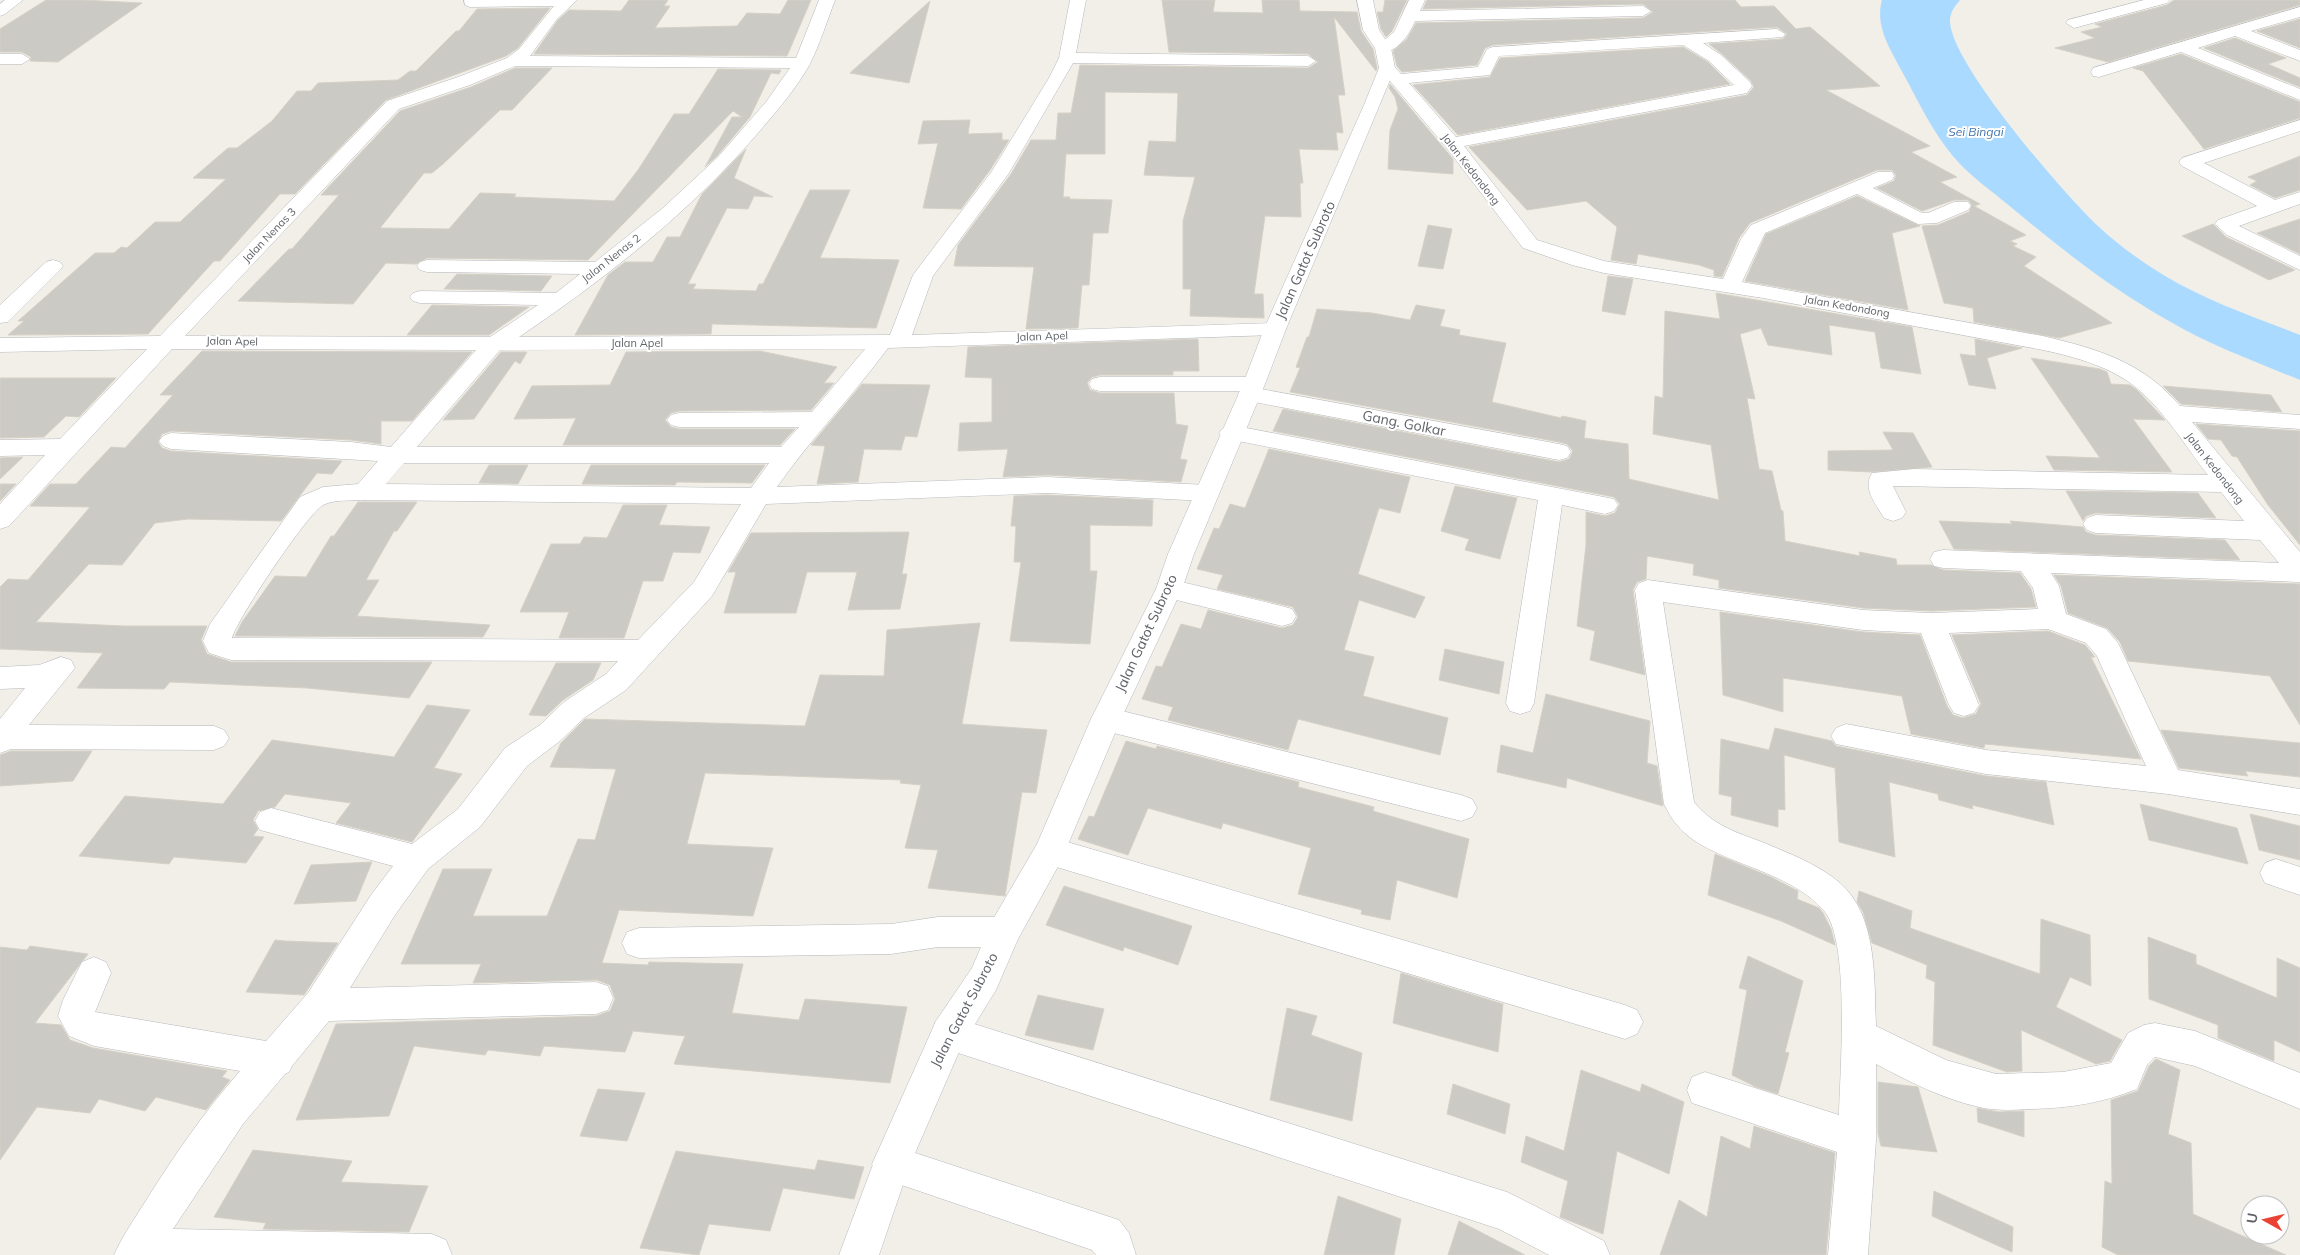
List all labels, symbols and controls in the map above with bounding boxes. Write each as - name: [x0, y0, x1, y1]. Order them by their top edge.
- water label: Sei Bingai: [1948, 124, 2004, 139]
- street label: Jalan Kedondong: [1439, 130, 1503, 208]
- street label: Jalan Gatot Subroto: [1271, 198, 1339, 322]
- street label: Jalan Nenas 3: [239, 205, 299, 265]
- street label: Jalan Nenas 2: [579, 230, 644, 285]
- street label: Jalan Kedondong: [1803, 292, 1891, 320]
- street label: Jalan Apel: [1016, 328, 1068, 344]
- street label: Jalan Apel: [206, 334, 258, 348]
- street label: Jalan Apel: [611, 336, 663, 350]
- street label: Gang. Golkar: [1361, 406, 1448, 440]
- street label: Jalan Kedondong: [2183, 429, 2247, 507]
- street label: Jalan Gatot Subroto: [1111, 571, 1181, 695]
- street label: Jalan Gatot Subroto: [926, 949, 1002, 1071]
- north arrow: [2240, 1195, 2290, 1245]
- text: U: [2242, 1212, 2262, 1225]

